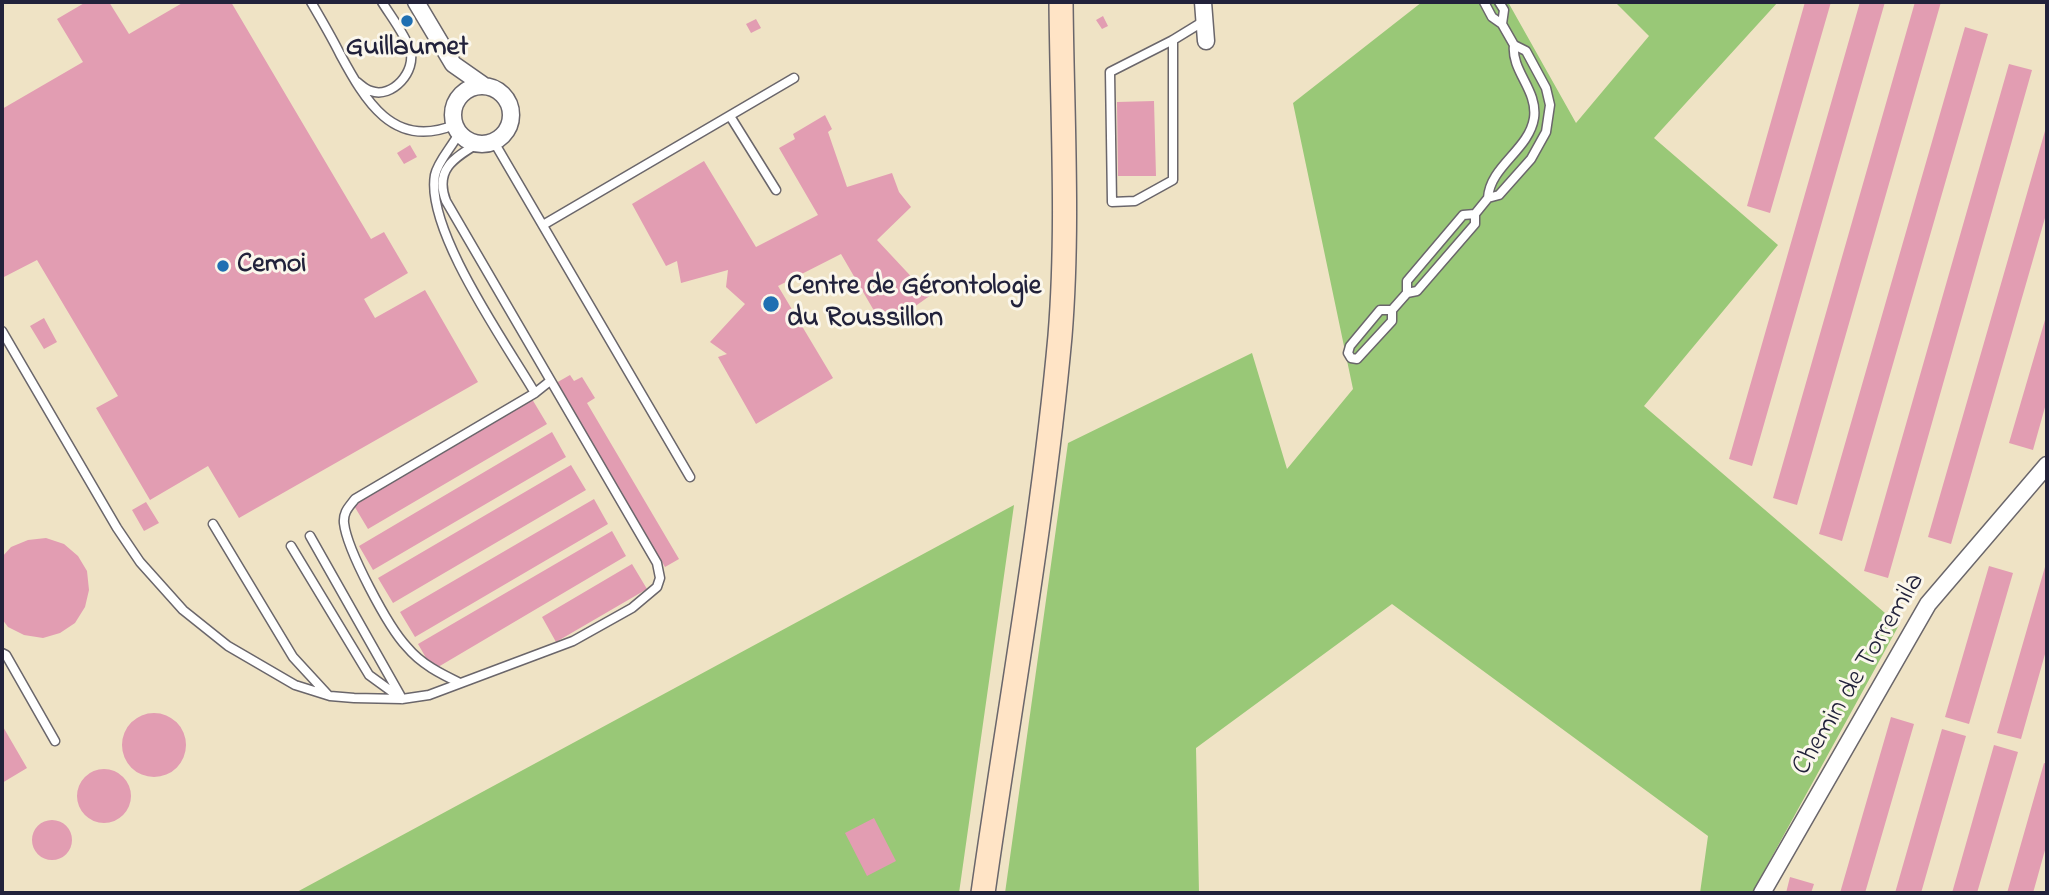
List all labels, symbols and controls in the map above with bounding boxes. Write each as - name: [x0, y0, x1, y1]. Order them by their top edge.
- marker: Guillaumet: [399, 13, 415, 29]
- place label: Guillaumet: [346, 32, 468, 66]
- place label: Cemoi: [237, 249, 306, 283]
- marker: Cemoi: [215, 258, 231, 274]
- place label: Centre de Gérontologie du Roussillon: [787, 271, 1041, 337]
- marker: Centre de Gérontologie du Roussillon: [761, 294, 781, 314]
- street label: Chemin de Torremila: [1786, 568, 1934, 782]

